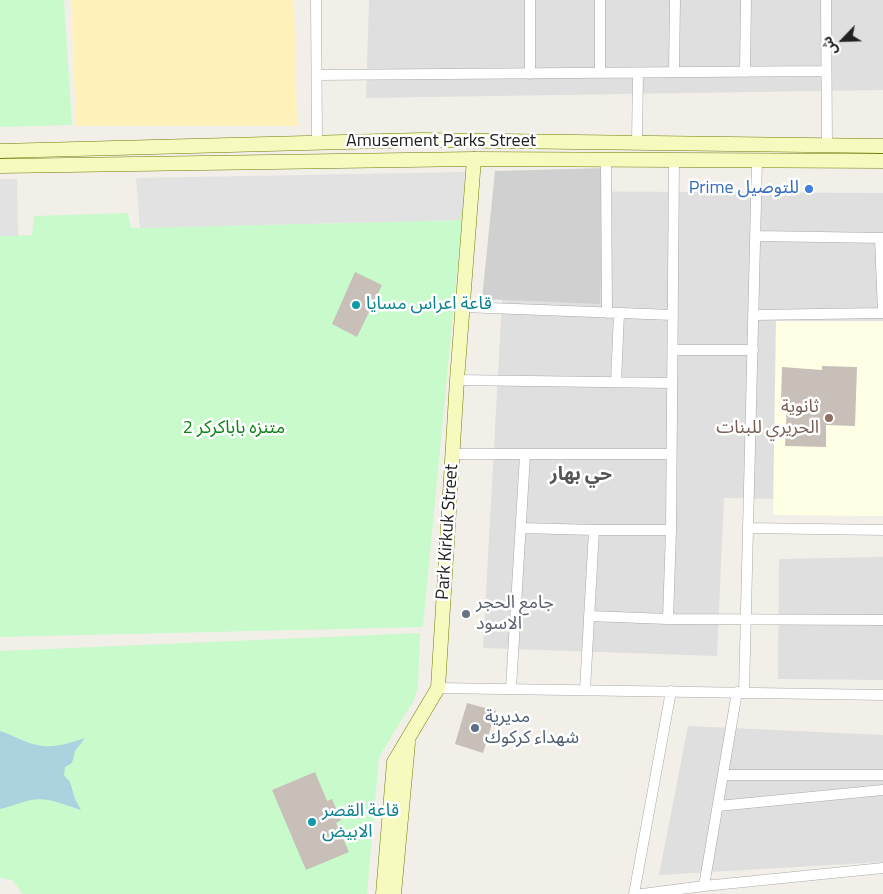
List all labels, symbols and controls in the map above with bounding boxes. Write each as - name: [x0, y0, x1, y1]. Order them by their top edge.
- north arrow: [818, 15, 868, 65]
- text: ش: [815, 33, 842, 59]
- street label: Amusement Parks Street: [346, 131, 536, 153]
- place label: Prime للتوصيل: [689, 178, 799, 200]
- marker: Prime للتوصيل: [803, 183, 815, 195]
- place label: قاعة اعراس مسايا: [366, 294, 492, 316]
- marker: قاعة اعراس مسايا: [350, 299, 362, 311]
- place label: ثانوية الحريري للبنات: [716, 397, 819, 439]
- marker: ثانوية الحريري للبنات: [823, 412, 835, 424]
- park label: متنزه باباكركر 2: [183, 418, 285, 440]
- street label: Park Kirkuk Street: [432, 463, 464, 601]
- district label: حي بهار: [550, 464, 612, 486]
- place label: جامع الحجر الاسود: [476, 593, 554, 636]
- marker: جامع الحجر الاسود: [460, 608, 472, 620]
- place label: مديرية شهداء كركوك: [485, 707, 579, 750]
- marker: مديرية شهداء كركوك: [469, 722, 481, 734]
- place label: قاعة القصر الابيض: [322, 801, 399, 844]
- marker: قاعة القصر الابيض: [306, 816, 318, 828]

